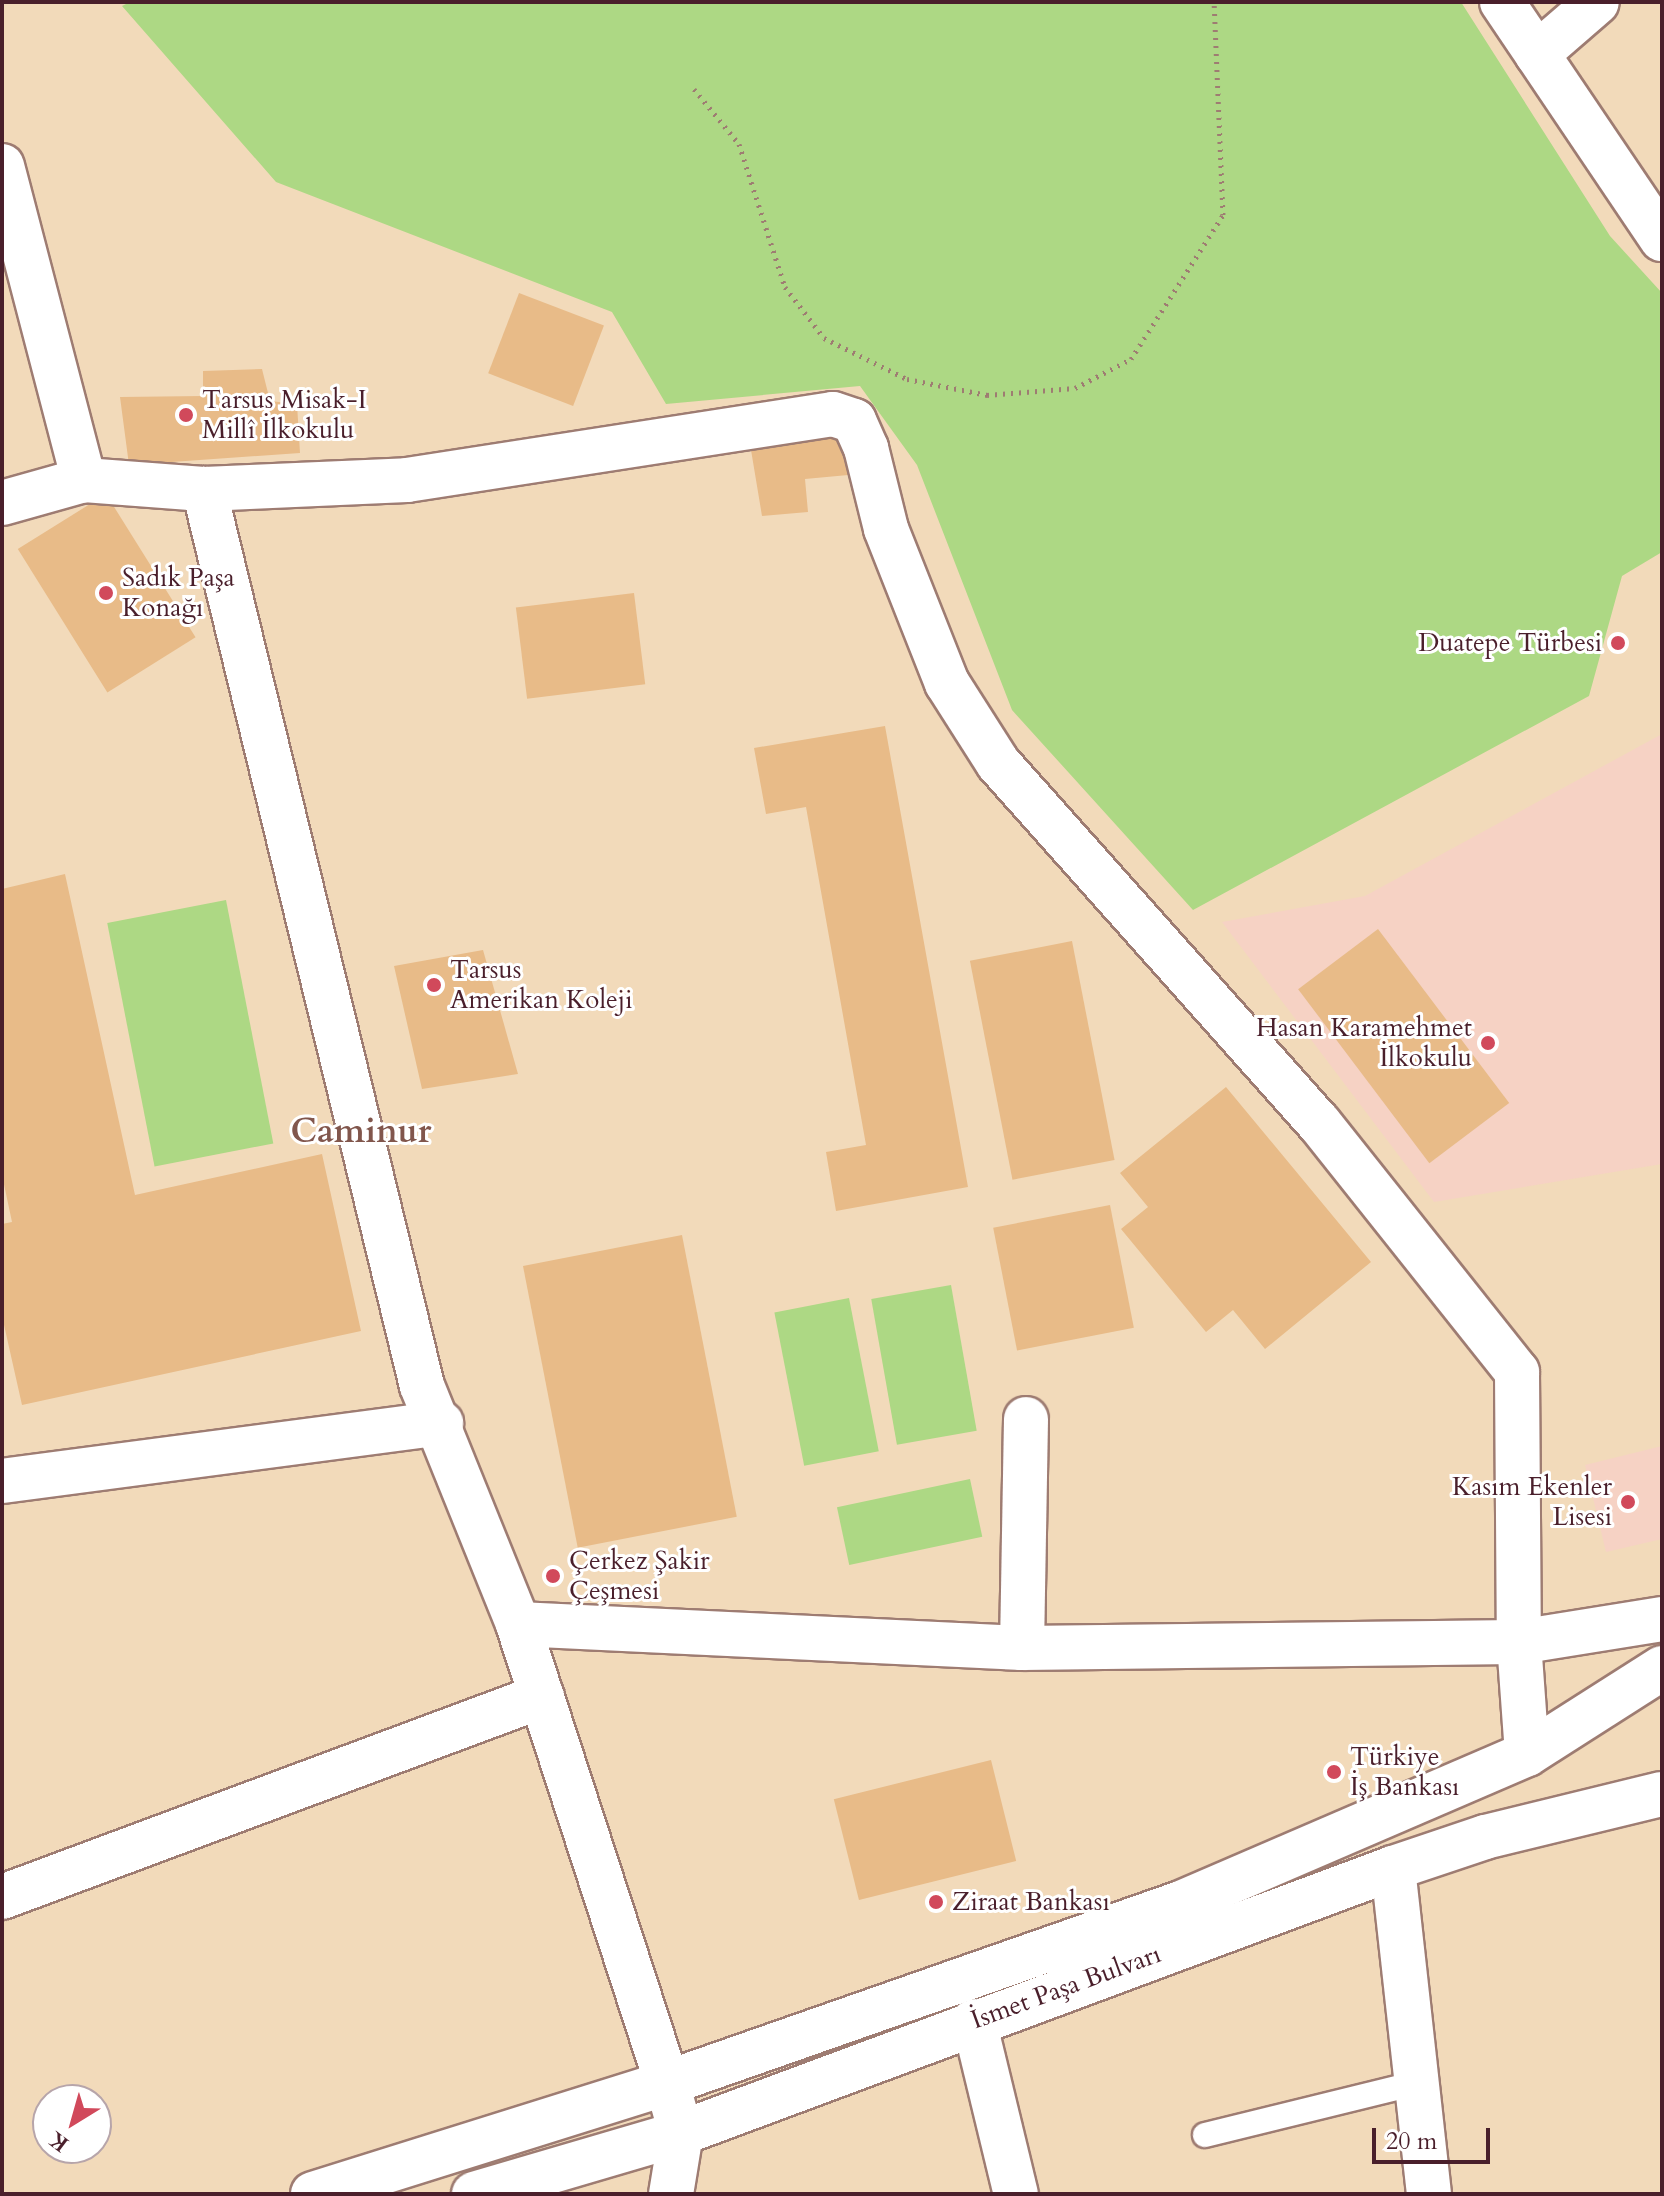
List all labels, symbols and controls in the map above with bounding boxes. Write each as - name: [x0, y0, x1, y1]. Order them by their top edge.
- place label: Tarsus Misak-I Millî İlkokulu: [202, 384, 367, 446]
- marker: Tarsus Misak-I Millî İlkokulu: [177, 406, 195, 424]
- place label: Sadık Paşa Konağı: [122, 562, 235, 624]
- marker: Sadık Paşa Konağı: [97, 584, 115, 602]
- place label: Duatepe Türbesi: [1418, 627, 1602, 659]
- marker: Duatepe Türbesi: [1609, 634, 1627, 652]
- place label: Tarsus Amerikan Koleji: [450, 954, 632, 1016]
- marker: Tarsus Amerikan Koleji: [425, 976, 443, 994]
- place label: Hasan Karamehmet İlkokulu: [1256, 1012, 1472, 1074]
- marker: Hasan Karamehmet İlkokulu: [1479, 1034, 1497, 1052]
- district label: Caminur: [291, 1112, 431, 1152]
- place label: Kasım Ekenler Lisesi: [1452, 1471, 1612, 1532]
- marker: Kasım Ekenler Lisesi: [1619, 1493, 1637, 1511]
- place label: Çerkez Şakir Çeşmesi: [569, 1545, 709, 1606]
- marker: Çerkez Şakir Çeşmesi: [544, 1567, 562, 1585]
- place label: Türkiye İş Bankası: [1350, 1741, 1459, 1802]
- marker: Türkiye İş Bankası: [1325, 1763, 1343, 1781]
- place label: Ziraat Bankası: [952, 1886, 1110, 1918]
- marker: Ziraat Bankası: [927, 1893, 945, 1911]
- street label: İsmet Paşa Bulvarı: [967, 1938, 1165, 2036]
- north arrow: [32, 2084, 112, 2164]
- scale bar: [1376, 2112, 1494, 2162]
- text: K: [43, 2124, 75, 2159]
- text: 20 m: [1386, 2125, 1437, 2158]

